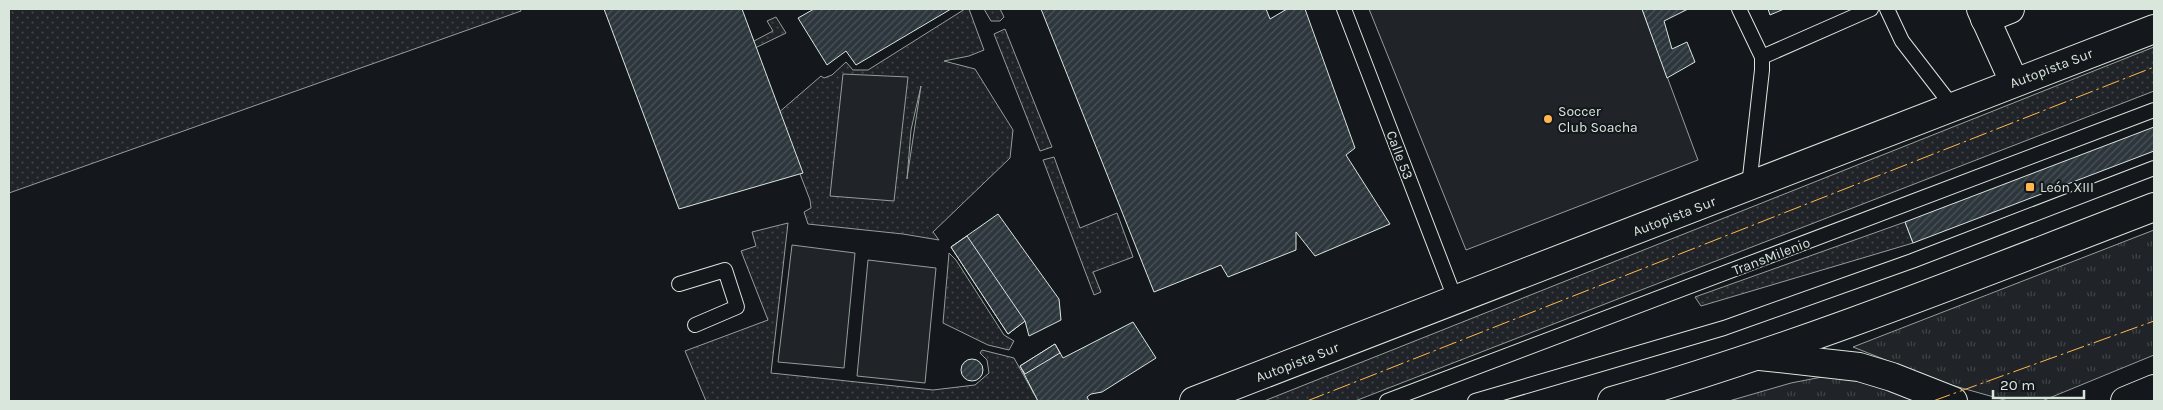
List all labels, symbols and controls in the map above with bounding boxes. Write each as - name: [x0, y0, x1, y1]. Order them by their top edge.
- street label: Autopista Sur: [2007, 45, 2096, 92]
- place label: Soccer Club Soacha: [1558, 103, 1638, 136]
- marker: Soccer Club Soacha: [1542, 113, 1554, 125]
- street label: Calle 53: [1382, 128, 1417, 182]
- place label: León XIII: [2040, 179, 2094, 196]
- marker: León XIII: [2024, 181, 2036, 193]
- street label: Autopista Sur: [1630, 193, 1719, 240]
- street label: TransMilenio: [1730, 234, 1812, 279]
- street label: Autopista Sur: [1253, 339, 1342, 386]
- scale bar: [1993, 368, 2084, 400]
- text: 20 m: [2000, 376, 2035, 394]

